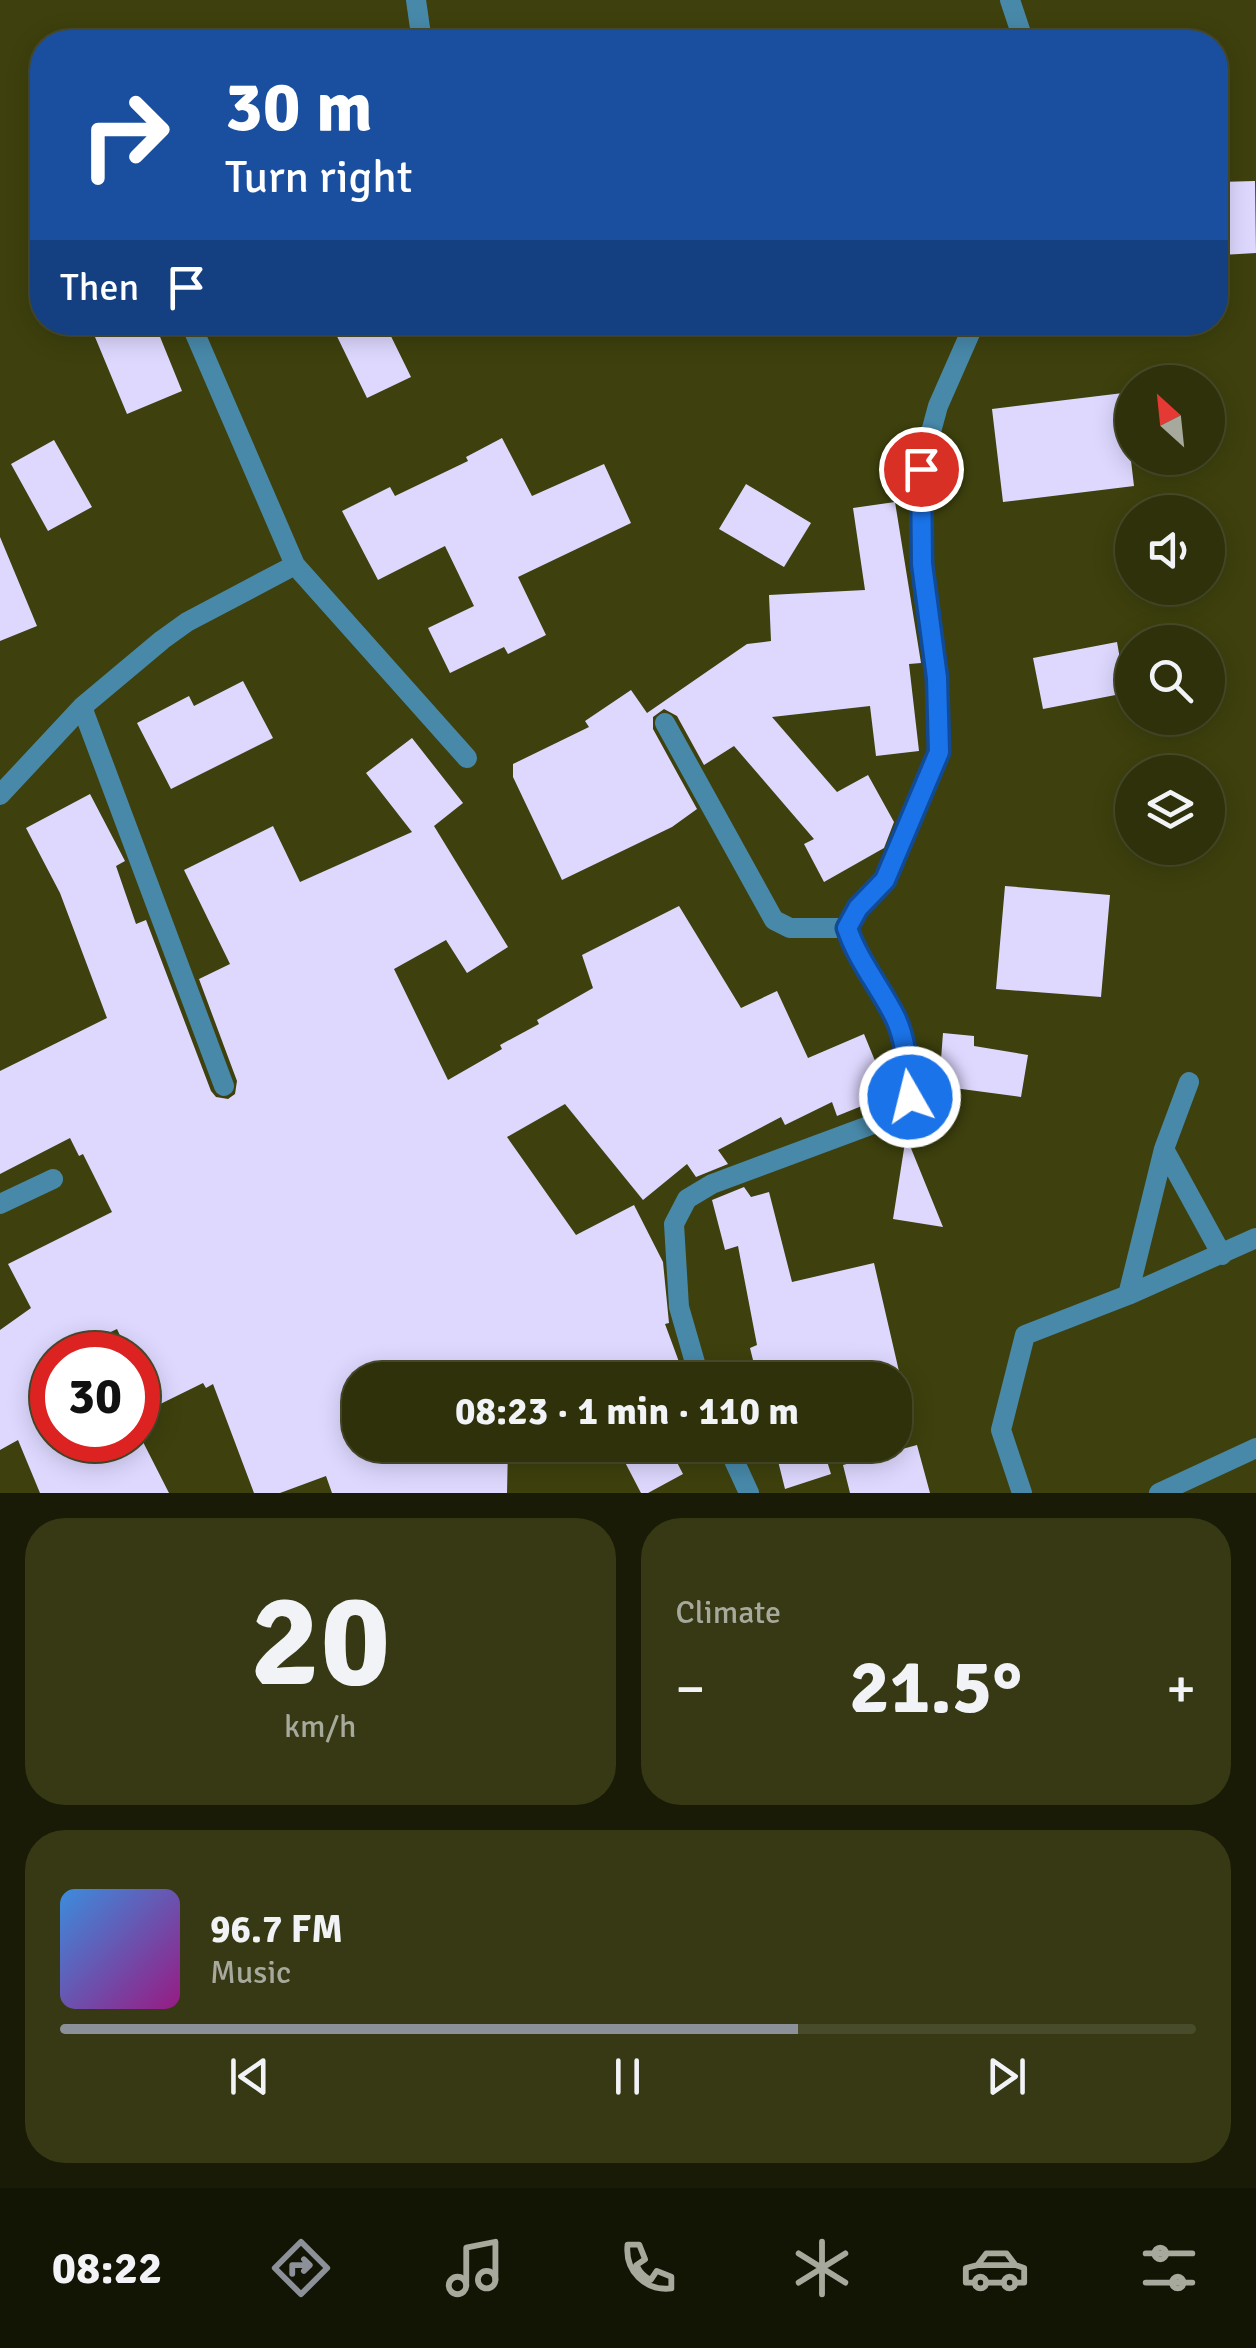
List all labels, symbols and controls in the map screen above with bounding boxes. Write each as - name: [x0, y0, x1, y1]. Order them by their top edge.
- text: 30 m: [225, 64, 373, 150]
- icon: right: [60, 70, 190, 200]
- text: Turn right: [225, 150, 413, 205]
- icon: arrive: [159, 260, 214, 315]
- text: Then: [60, 264, 139, 311]
- north arrow: [1115, 365, 1225, 475]
- map controls: [1115, 365, 1225, 865]
- pin: [879, 427, 964, 512]
- icon: arrive: [894, 442, 949, 497]
- button: sound: [1115, 495, 1225, 605]
- button: search: [1115, 625, 1225, 735]
- button: layers: [1115, 755, 1225, 865]
- position arrow: [858, 1045, 962, 1149]
- speed limit sign: 30: [30, 1332, 160, 1462]
- text: 08:23 · 1 min · 110 m: [455, 1388, 799, 1435]
- text: 20: [250, 1562, 390, 1722]
- text: Climate: [676, 1593, 781, 1632]
- text: 21.5°: [849, 1641, 1022, 1734]
- text: −: [676, 1655, 705, 1723]
- text: +: [1166, 1655, 1196, 1723]
- text: km/h: [284, 1707, 356, 1746]
- text: 96.7 FM: [210, 1906, 343, 1953]
- text: Music: [210, 1953, 291, 1992]
- icon: previous: [222, 2049, 277, 2104]
- icon: pause: [600, 2049, 655, 2104]
- icon: next: [979, 2049, 1034, 2104]
- icon: directions: [266, 2233, 336, 2303]
- icon: music: [440, 2233, 510, 2303]
- icon: phone: [613, 2233, 683, 2303]
- icon: climate: [787, 2233, 857, 2303]
- icon: car: [960, 2233, 1030, 2303]
- icon: filters: [1134, 2233, 1204, 2303]
- text: 08:22: [52, 2241, 162, 2296]

